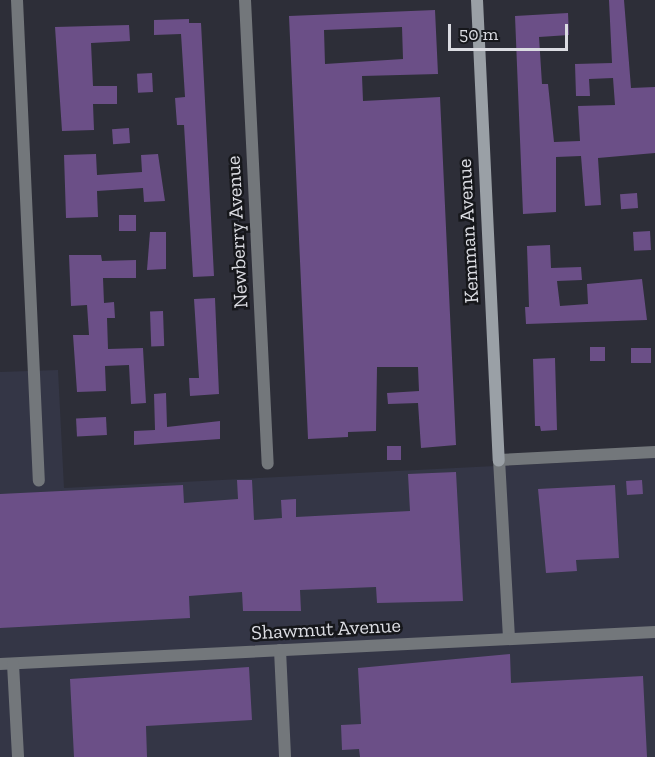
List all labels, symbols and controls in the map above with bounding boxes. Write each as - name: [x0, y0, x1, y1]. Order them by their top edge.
- scale bar: [451, 12, 571, 50]
- text: 50 m: [459, 23, 498, 45]
- street label: Newberry Avenue: [221, 155, 253, 309]
- street label: Kemman Avenue: [452, 158, 484, 304]
- street label: Shawmut Avenue: [250, 613, 402, 645]

